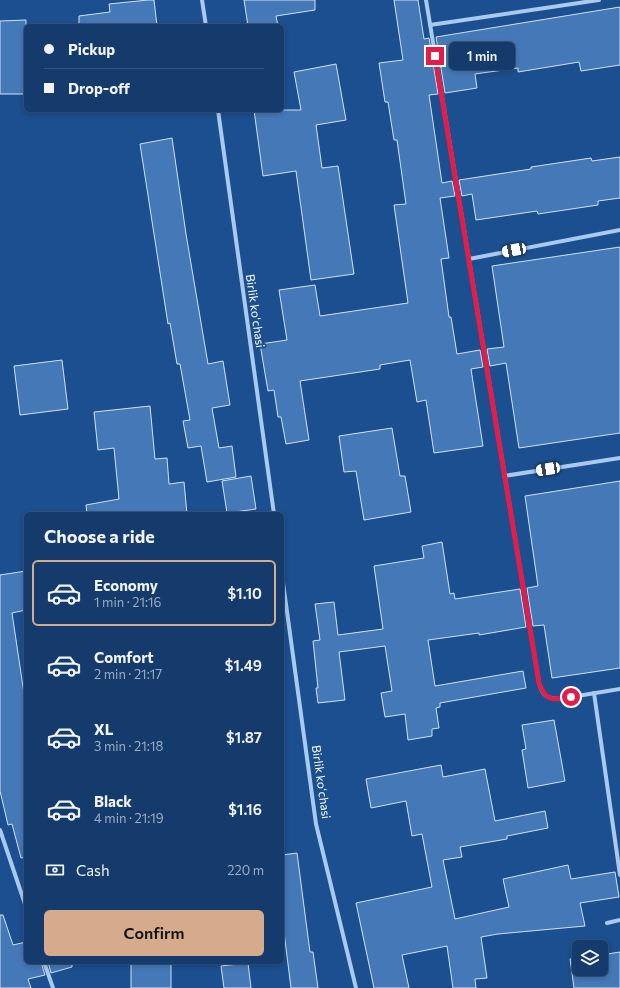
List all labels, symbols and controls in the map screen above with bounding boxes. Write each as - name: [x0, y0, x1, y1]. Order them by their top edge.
- text: Pickup: [68, 40, 115, 58]
- callout: 1 min: [449, 42, 515, 70]
- route end: [426, 47, 444, 65]
- text: 1 min: [467, 48, 497, 64]
- text: Drop-off: [68, 79, 130, 97]
- car: [501, 242, 527, 258]
- street label: Birlik koʻchasi: [244, 273, 268, 349]
- car: [535, 461, 561, 477]
- text: Choose a ride: [44, 525, 155, 547]
- icon: car: [46, 575, 82, 611]
- text: Economy: [94, 576, 158, 594]
- text: $1.10: [228, 584, 262, 602]
- text: 1 min · 21:16: [94, 594, 162, 610]
- icon: car: [46, 647, 82, 683]
- text: Comfort: [94, 648, 154, 666]
- text: $1.49: [225, 656, 262, 674]
- text: 2 min · 21:17: [94, 666, 162, 682]
- route start: [562, 688, 580, 706]
- icon: car: [46, 719, 82, 755]
- text: XL: [94, 720, 113, 738]
- text: $1.87: [226, 728, 262, 746]
- text: 3 min · 21:18: [94, 738, 163, 754]
- street label: Birlik koʻchasi: [310, 744, 334, 820]
- icon: car: [46, 791, 82, 827]
- text: Black: [94, 792, 132, 810]
- text: $1.16: [228, 800, 262, 818]
- text: 4 min · 21:19: [94, 810, 164, 826]
- icon: cash: [44, 859, 66, 881]
- text: Cash: [76, 861, 110, 879]
- text: 220 m: [227, 862, 264, 878]
- button: Confirm: [44, 910, 264, 956]
- map controls: [572, 940, 608, 976]
- button: layers: [572, 940, 608, 976]

